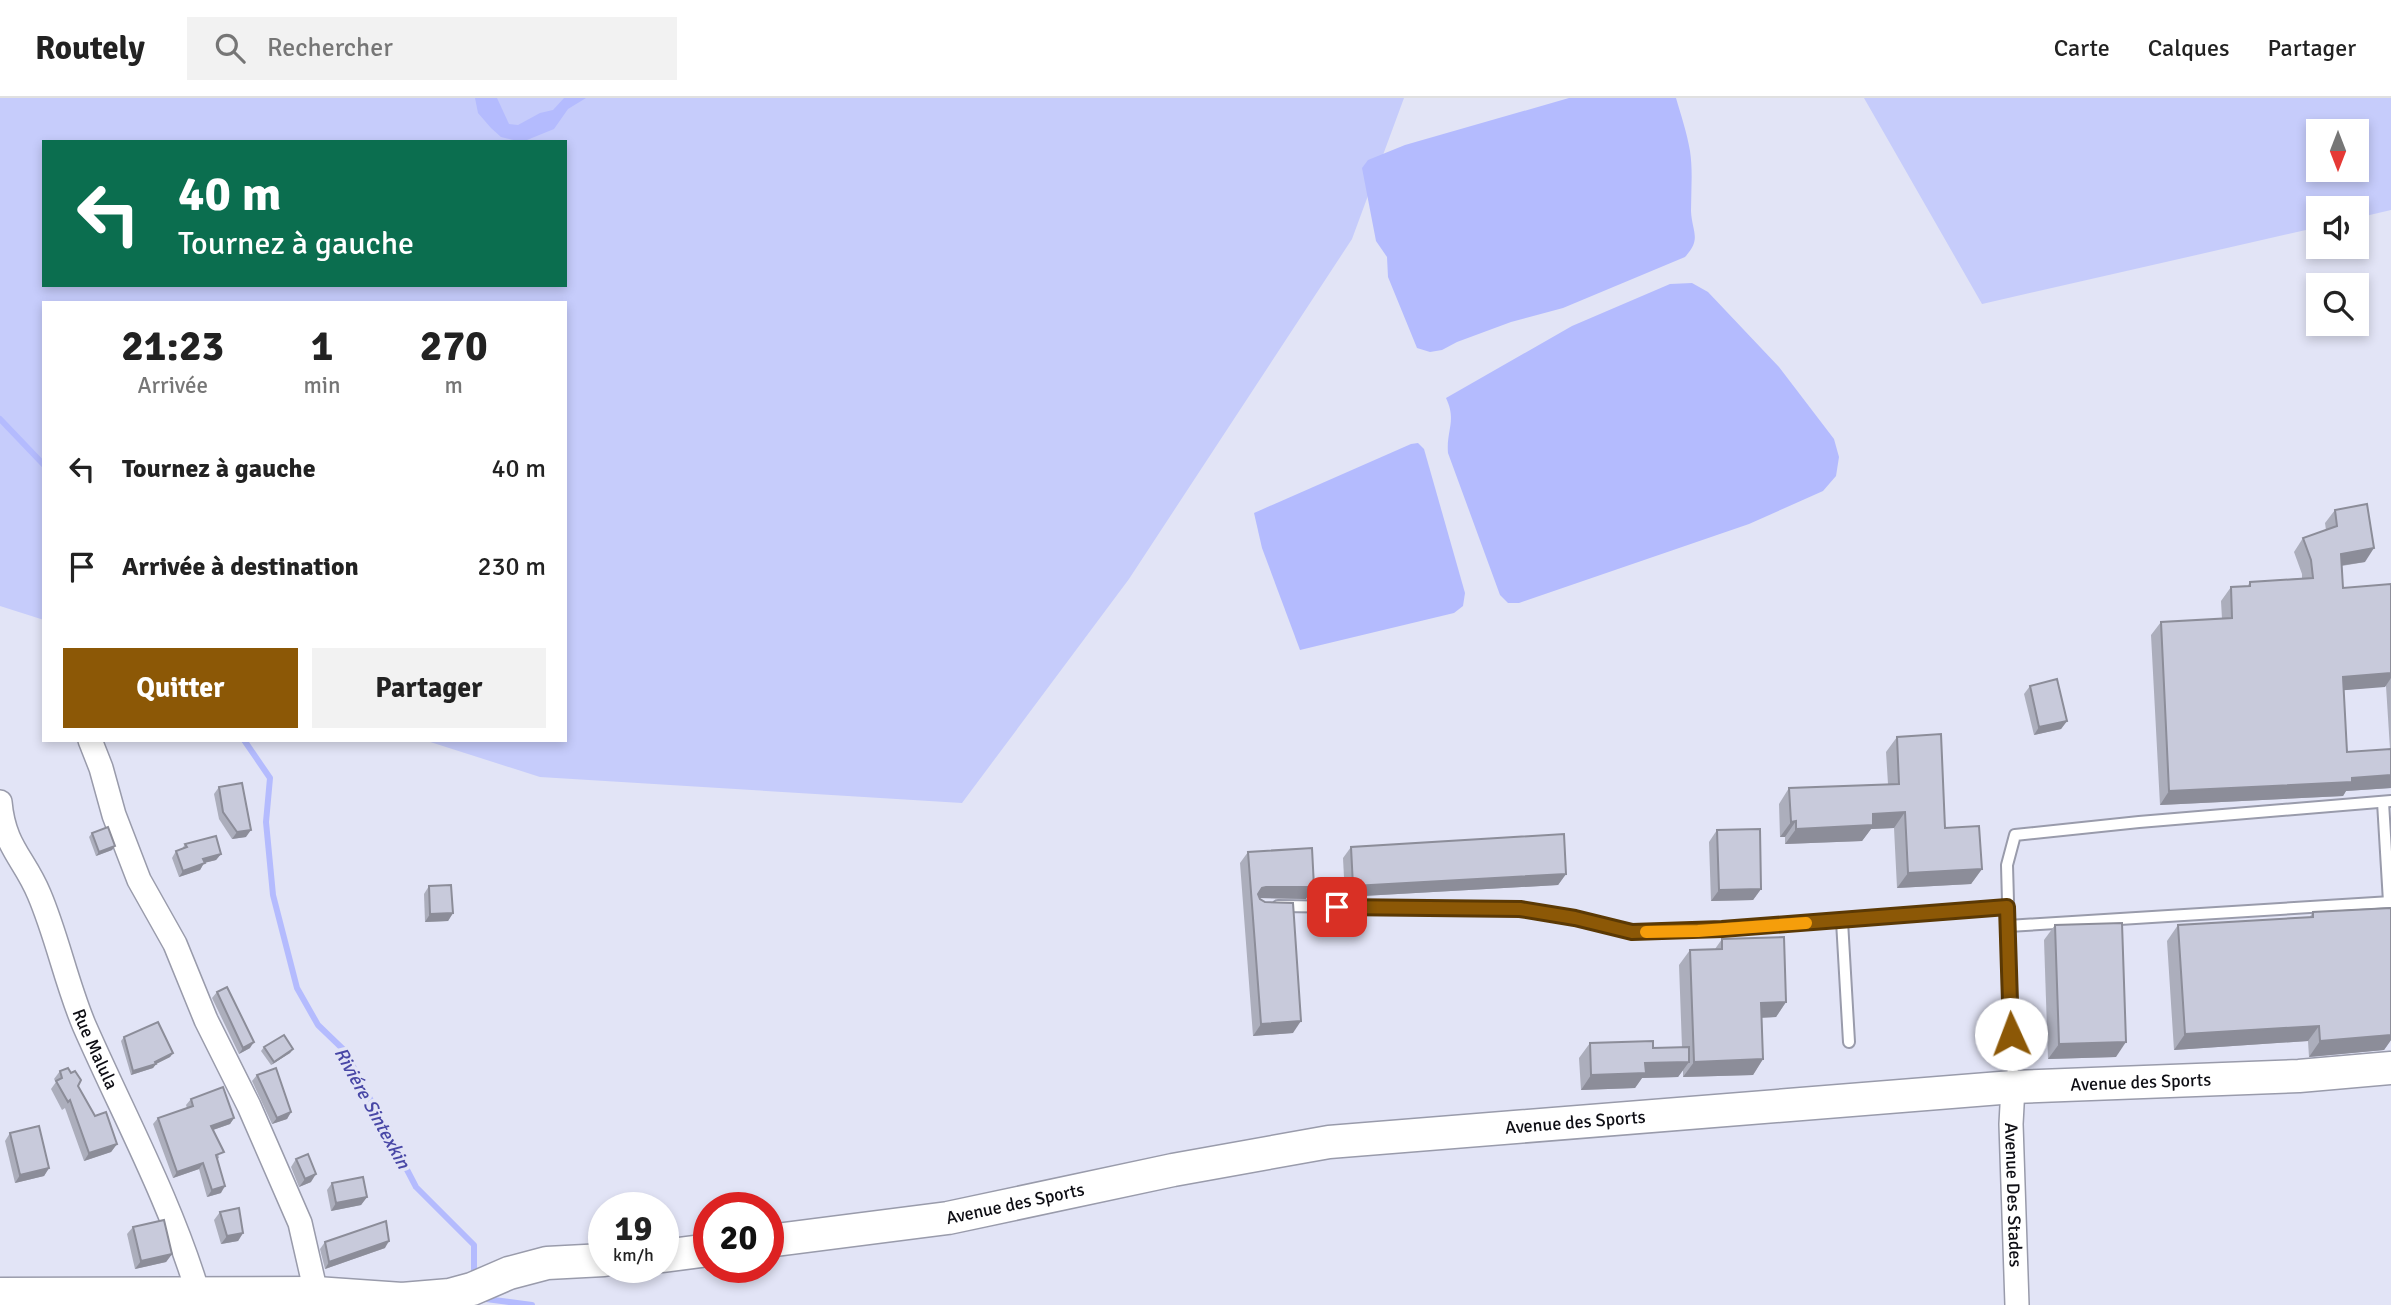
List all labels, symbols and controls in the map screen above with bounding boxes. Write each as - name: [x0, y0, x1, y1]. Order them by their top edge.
- search box: [187, 17, 677, 80]
- text: Routely: [35, 28, 145, 69]
- icon: search: [211, 29, 249, 67]
- text: Rechercher: [267, 32, 393, 64]
- text: Carte: [2054, 33, 2110, 63]
- text: Calques: [2148, 33, 2229, 63]
- text: Partager: [2267, 33, 2356, 63]
- north arrow: [2306, 119, 2370, 182]
- map controls: [2306, 119, 2369, 336]
- text: 40 m: [178, 164, 281, 224]
- icon: left: [63, 168, 154, 259]
- button: sound: [2306, 196, 2369, 259]
- text: Tournez à gauche: [178, 224, 414, 263]
- button: search: [2306, 273, 2369, 336]
- text: 21:23: [121, 321, 224, 372]
- text: 1: [311, 321, 333, 372]
- text: 270: [420, 321, 488, 372]
- text: Arrivée: [137, 371, 208, 400]
- text: min: [303, 371, 341, 400]
- text: m: [445, 371, 463, 400]
- icon: left: [63, 450, 101, 488]
- text: Tournez à gauche: [122, 453, 316, 485]
- text: 40 m: [491, 453, 546, 485]
- icon: arrive: [63, 548, 101, 586]
- text: Arrivée à destination: [122, 551, 359, 583]
- text: 230 m: [477, 551, 546, 583]
- button: Quitter: [63, 648, 298, 728]
- button: Partager: [312, 648, 546, 728]
- pin: [1307, 877, 1367, 937]
- icon: arrive: [1318, 888, 1356, 926]
- position arrow: [1974, 997, 2048, 1071]
- street label: Rue Malula: [68, 1006, 123, 1093]
- water label: Riviére Sintexkin: [329, 1043, 416, 1174]
- street label: Avenue des Sports: [2070, 1068, 2212, 1096]
- street label: Avenue des Sports: [1504, 1106, 1646, 1139]
- street label: Avenue Des Stades: [2000, 1122, 2027, 1268]
- street label: Avenue des Sports: [944, 1178, 1086, 1229]
- speed limit sign: 20: [693, 1192, 784, 1283]
- text: 19: [615, 1207, 652, 1250]
- text: km/h: [613, 1244, 654, 1266]

